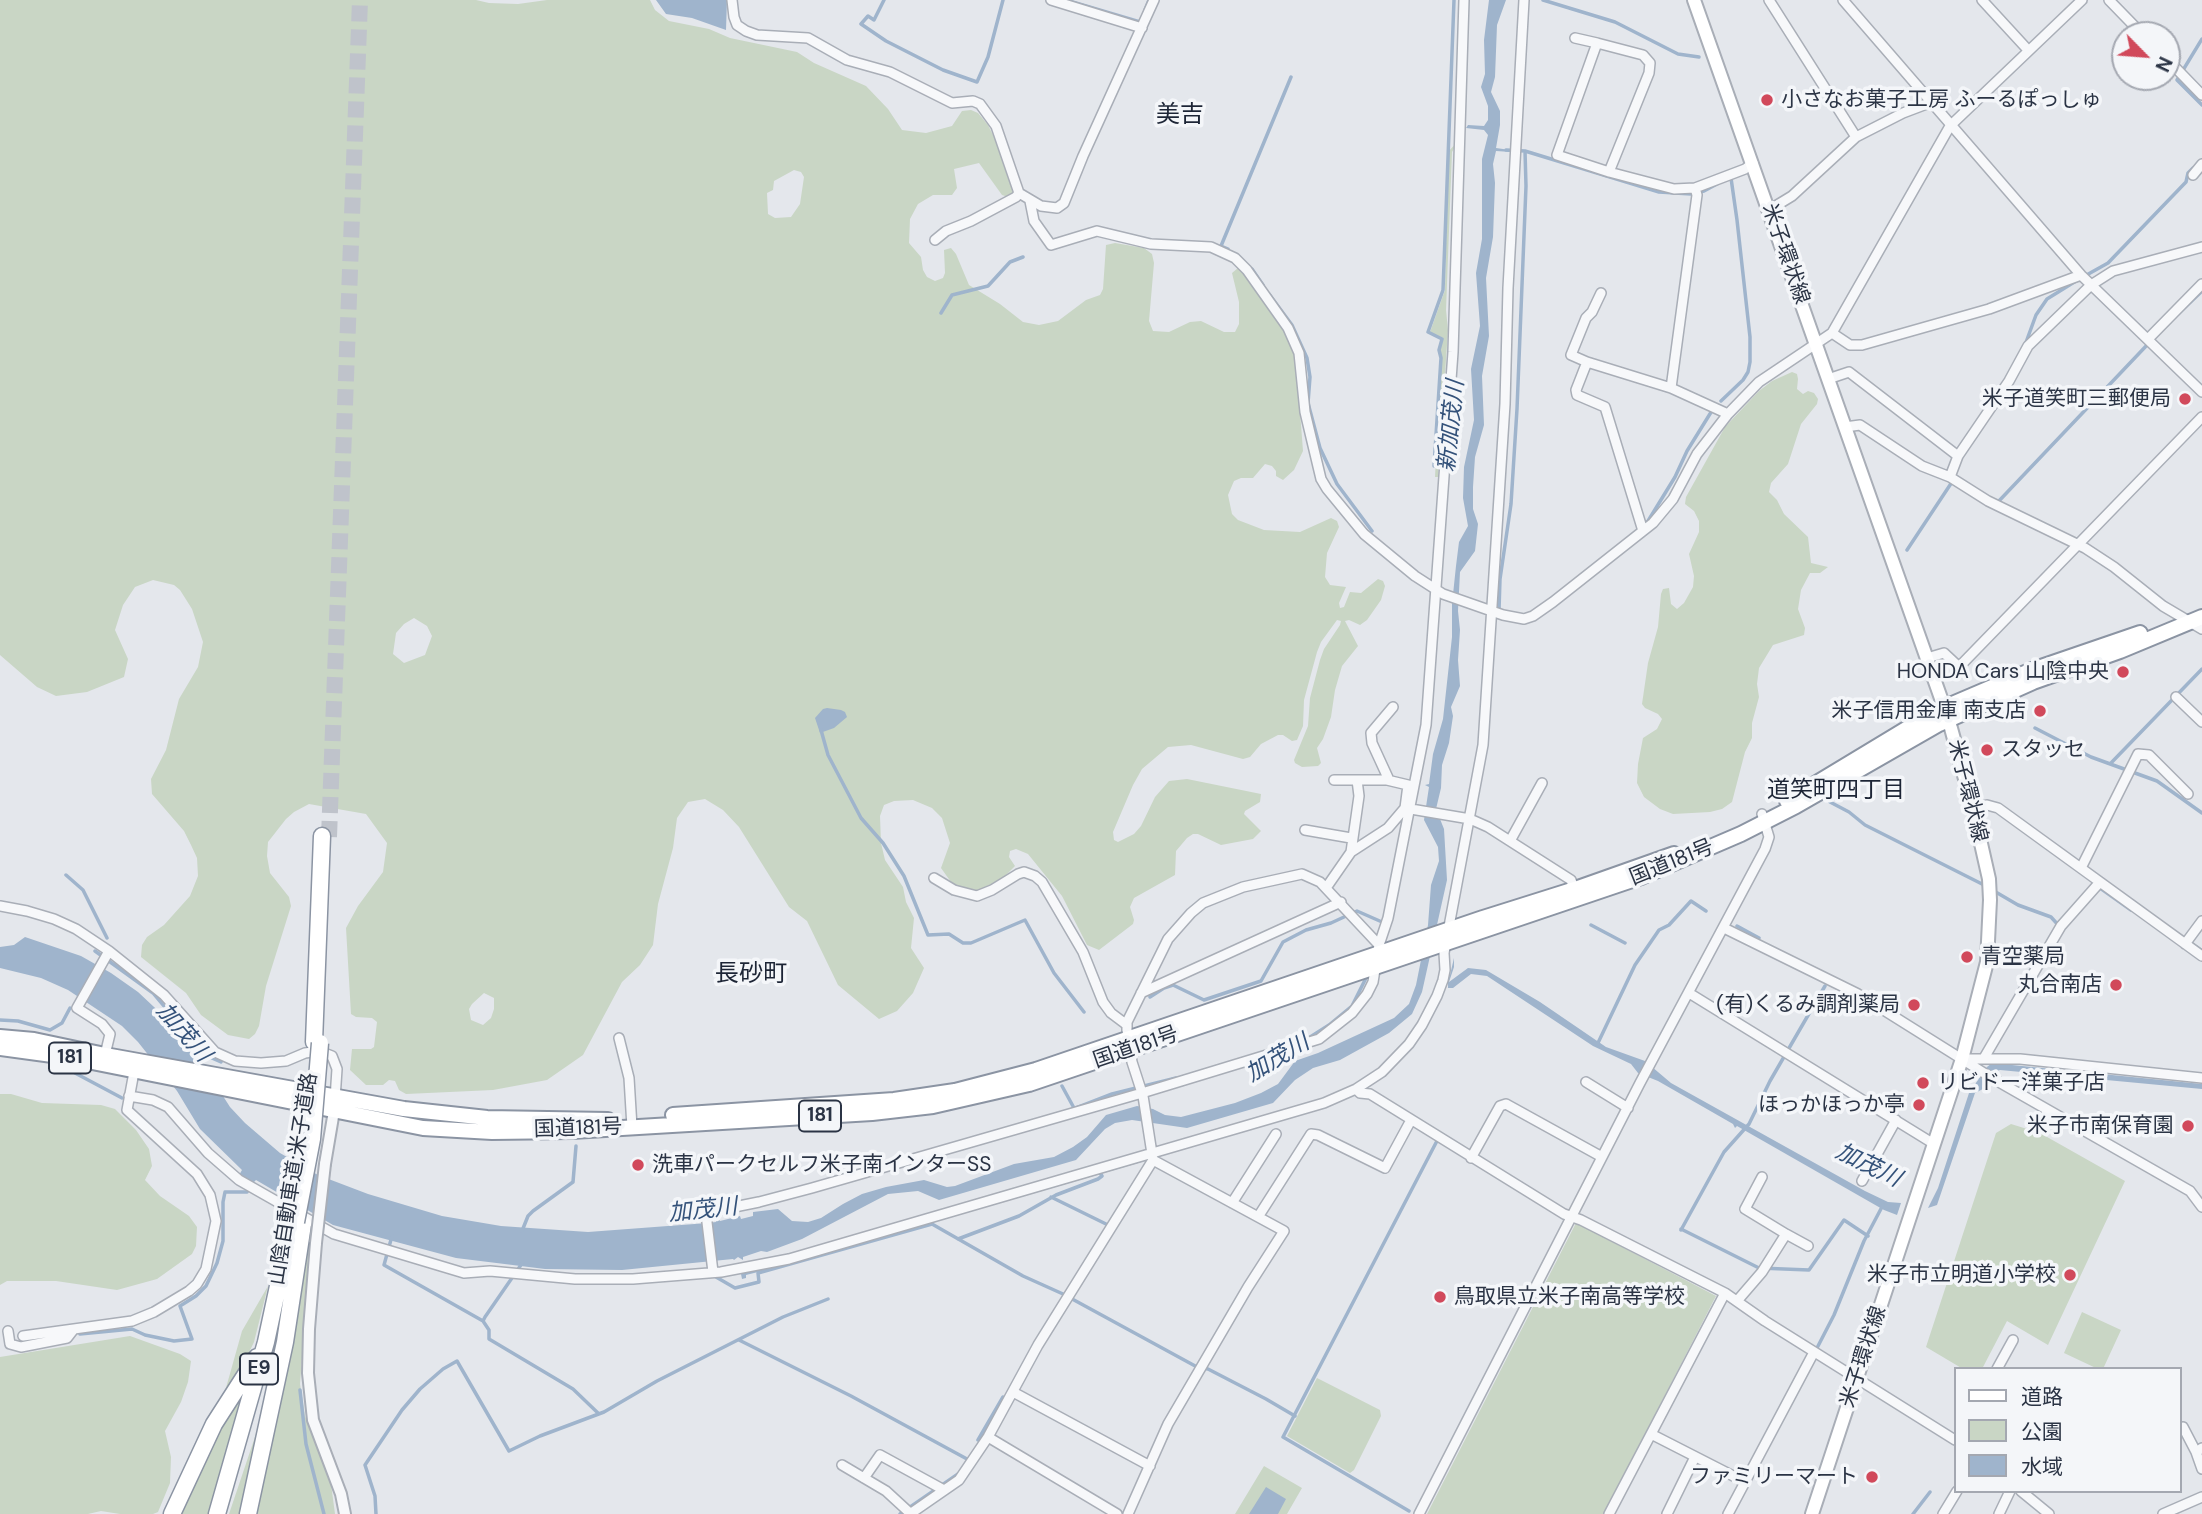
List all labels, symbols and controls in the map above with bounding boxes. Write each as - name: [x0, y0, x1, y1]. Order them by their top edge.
- north arrow: [2111, 21, 2181, 91]
- text: N: [2149, 53, 2178, 76]
- place label: 小さなお菓子工房 ふーるぽっしゅ: [1781, 87, 2102, 113]
- marker: 小さなお菓子工房 ふーるぽっしゅ: [1759, 92, 1775, 108]
- district label: 美吉: [1156, 102, 1204, 130]
- street label: 米子環状線: [1756, 200, 1814, 308]
- water label: 新加茂川: [1433, 379, 1471, 473]
- place label: 米子道笑町三郵便局: [1982, 386, 2171, 412]
- marker: 米子道笑町三郵便局: [2177, 391, 2193, 407]
- place label: HONDA Cars 山陰中央: [1897, 659, 2109, 685]
- marker: HONDA Cars 山陰中央: [2115, 664, 2131, 680]
- place label: 米子信用金庫 南支店: [1831, 698, 2026, 724]
- marker: 米子信用金庫 南支店: [2032, 703, 2048, 719]
- street label: 米子環状線: [1942, 737, 1992, 845]
- place label: スタッセ: [2001, 737, 2085, 763]
- marker: スタッセ: [1979, 742, 1995, 758]
- district label: 道笑町四丁目: [1767, 777, 1905, 805]
- street label: 国道181号: [1626, 835, 1718, 891]
- place label: 青空薬局: [1981, 944, 2065, 970]
- marker: 青空薬局: [1959, 949, 1975, 965]
- district label: 長砂町: [715, 961, 787, 989]
- place label: 丸合南店: [2018, 972, 2102, 998]
- marker: 丸合南店: [2108, 977, 2124, 993]
- place label: (有)くるみ調剤薬局: [1716, 992, 1900, 1018]
- marker: (有)くるみ調剤薬局: [1906, 997, 1922, 1013]
- water label: 加茂川: [150, 998, 216, 1068]
- street label: 国道181号: [1090, 1022, 1182, 1074]
- water label: 加茂川: [1241, 1029, 1315, 1089]
- road number: 181: [49, 1042, 91, 1074]
- place label: リビドー洋菓子店: [1937, 1070, 2105, 1096]
- street label: 山陰自動車道;米子道路: [265, 1071, 323, 1287]
- marker: リビドー洋菓子店: [1915, 1075, 1931, 1091]
- place label: ほっかほっか亭: [1758, 1092, 1905, 1118]
- marker: ほっかほっか亭: [1911, 1097, 1927, 1113]
- road number: 181: [799, 1100, 841, 1132]
- place label: 米子市南保育園: [2027, 1113, 2174, 1139]
- street label: 国道181号: [533, 1115, 623, 1143]
- marker: 米子市南保育園: [2180, 1118, 2196, 1134]
- water label: 加茂川: [1831, 1138, 1905, 1194]
- place label: 洗車パークセルフ米子南インターSS: [652, 1152, 991, 1178]
- marker: 洗車パークセルフ米子南インターSS: [630, 1157, 646, 1173]
- water label: 加茂川: [667, 1194, 739, 1228]
- place label: 米子市立明道小学校: [1867, 1262, 2056, 1288]
- marker: 米子市立明道小学校: [2062, 1267, 2078, 1283]
- place label: 鳥取県立米子南高等学校: [1454, 1284, 1685, 1310]
- marker: 鳥取県立米子南高等学校: [1432, 1289, 1448, 1305]
- street label: 米子環状線: [1836, 1303, 1892, 1411]
- road number: E9: [240, 1354, 278, 1385]
- legend: [1954, 1367, 2181, 1493]
- text: 道路: [2021, 1383, 2063, 1411]
- text: 公園: [2021, 1418, 2063, 1446]
- text: 水域: [2021, 1453, 2063, 1481]
- place label: ファミリーマート: [1690, 1464, 1858, 1490]
- marker: ファミリーマート: [1864, 1469, 1880, 1485]

